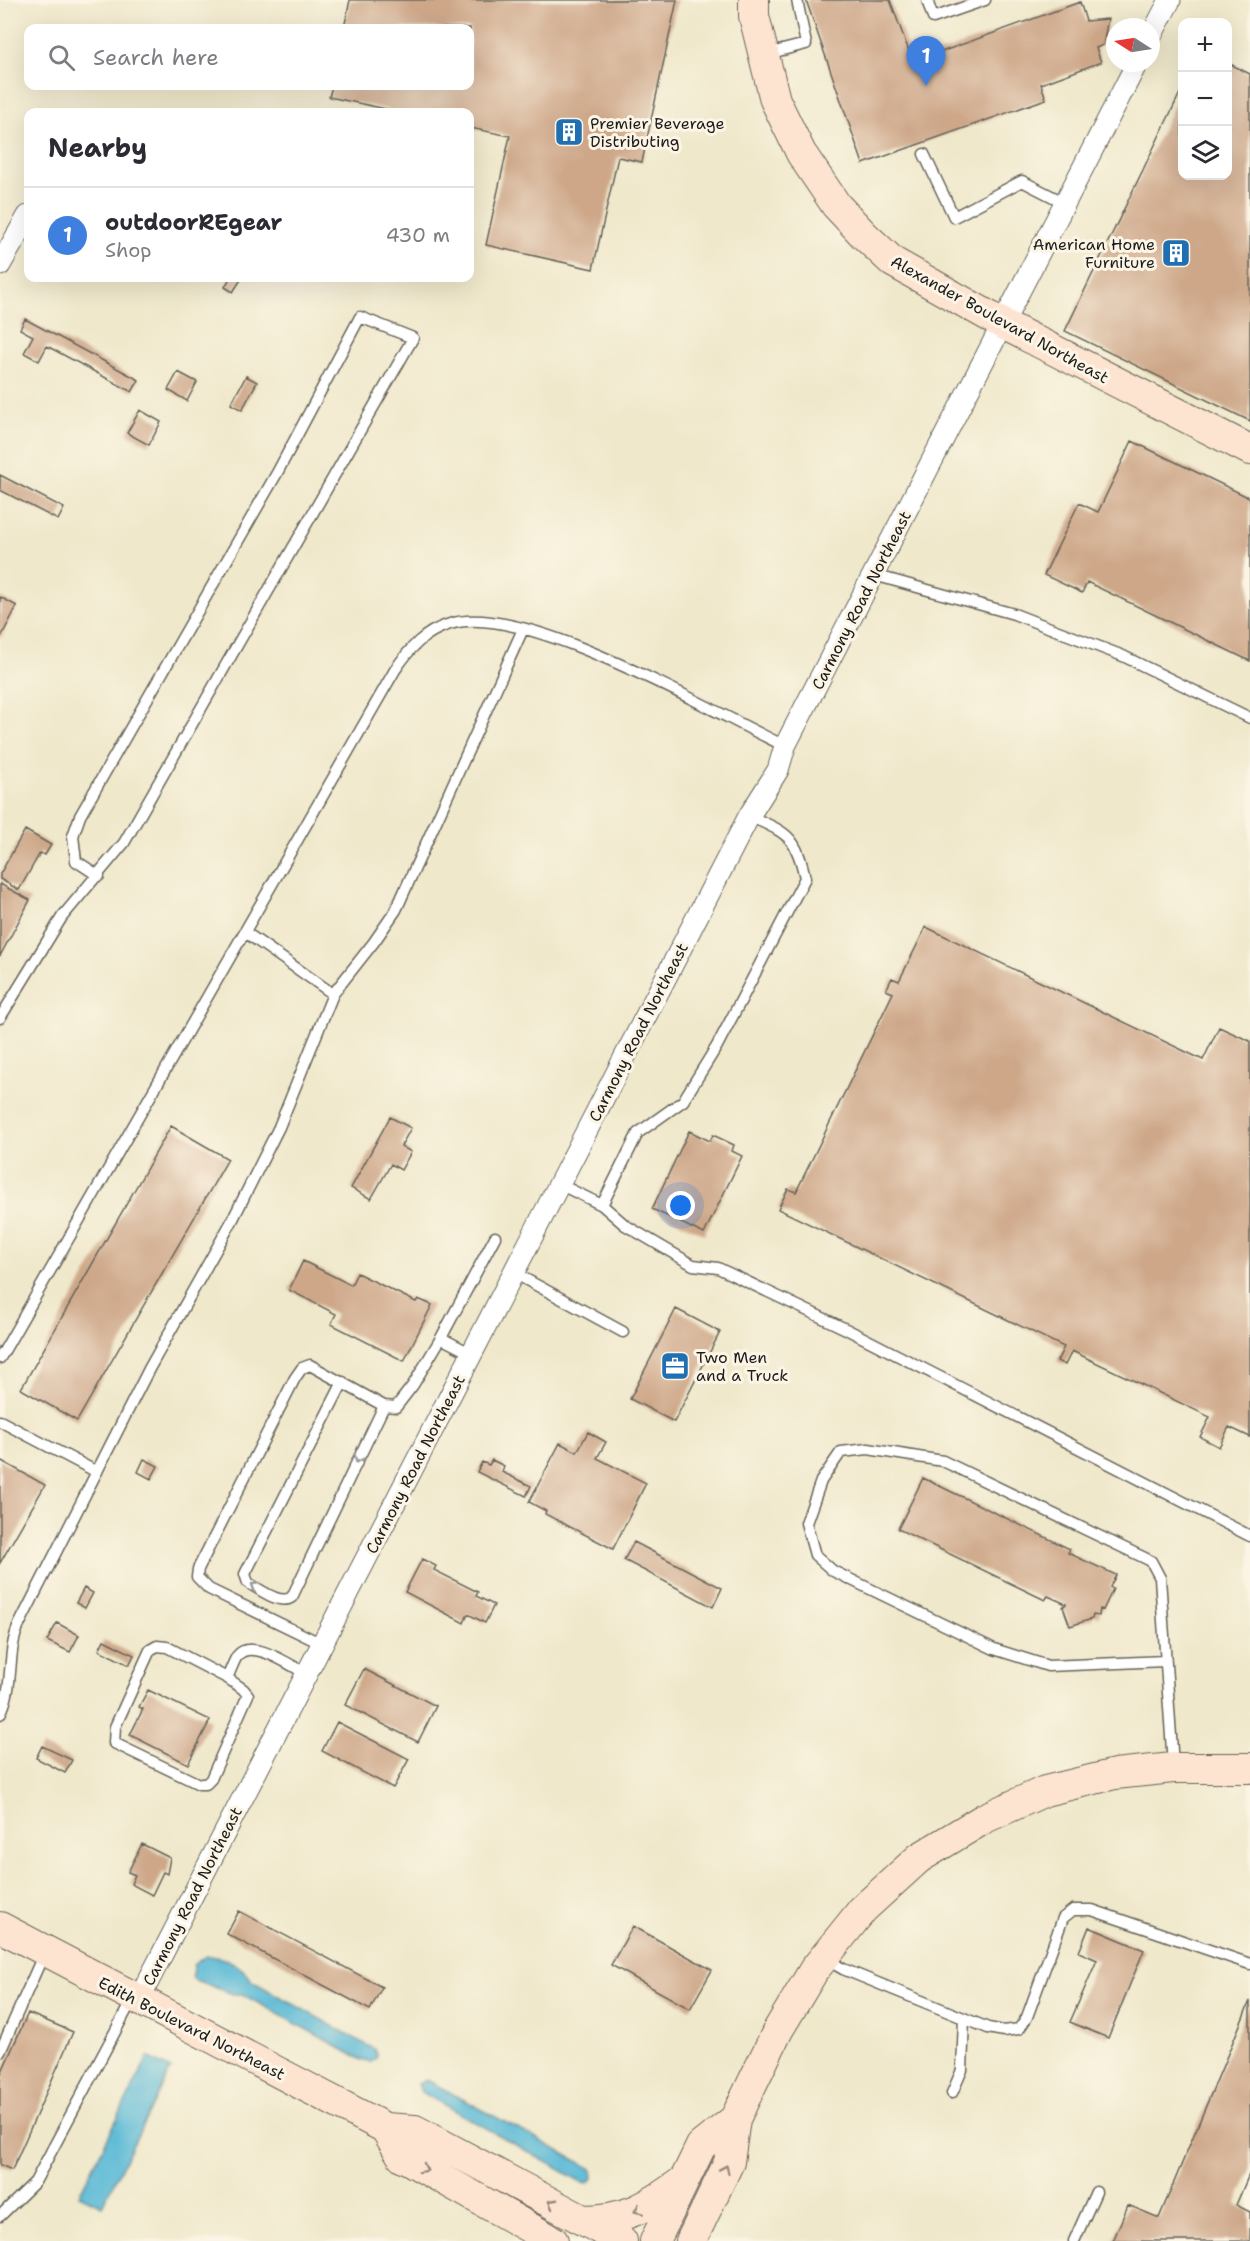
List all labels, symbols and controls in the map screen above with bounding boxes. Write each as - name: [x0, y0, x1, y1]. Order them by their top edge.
- north arrow: [1106, 18, 1160, 72]
- map controls: [1178, 18, 1232, 180]
- button: +: [1178, 18, 1232, 72]
- search box: [24, 24, 474, 90]
- pin: 1: [906, 36, 946, 86]
- icon: search: [45, 41, 78, 74]
- text: Search here: [93, 43, 219, 72]
- button: −: [1178, 72, 1232, 126]
- place label: Premier Beverage Distributing: [590, 113, 724, 152]
- building icon: Premier Beverage Distributing: [553, 116, 585, 148]
- button: layers: [1178, 126, 1232, 180]
- text: Nearby: [48, 130, 147, 165]
- text: outdoorREgear: [105, 208, 282, 237]
- text: 1: [63, 222, 72, 248]
- text: 430 m: [386, 222, 450, 248]
- place label: American Home Furniture: [1033, 234, 1155, 273]
- text: Shop: [105, 237, 152, 263]
- building icon: American Home Furniture: [1160, 237, 1192, 269]
- street label: Alexander Boulevard Northeast: [887, 251, 1112, 388]
- street label: Carmony Road Northeast: [807, 507, 916, 693]
- street label: Carmony Road Northeast: [584, 939, 693, 1125]
- your location: [666, 1191, 695, 1220]
- place label: Two Men and a Truck: [696, 1347, 788, 1386]
- office icon: Two Men and a Truck: [659, 1350, 691, 1382]
- street label: Carmony Road Northeast: [361, 1371, 470, 1557]
- one-way arrow: [354, 1452, 366, 1463]
- one-way arrow: [251, 1583, 262, 1594]
- street label: Carmony Road Northeast: [138, 1803, 247, 1989]
- street label: Edith Boulevard Northeast: [95, 1972, 289, 2085]
- one-way arrow: [418, 2162, 428, 2173]
- one-way arrow: [718, 2165, 730, 2176]
- one-way arrow: [548, 2199, 558, 2210]
- one-way arrow: [633, 2203, 644, 2215]

